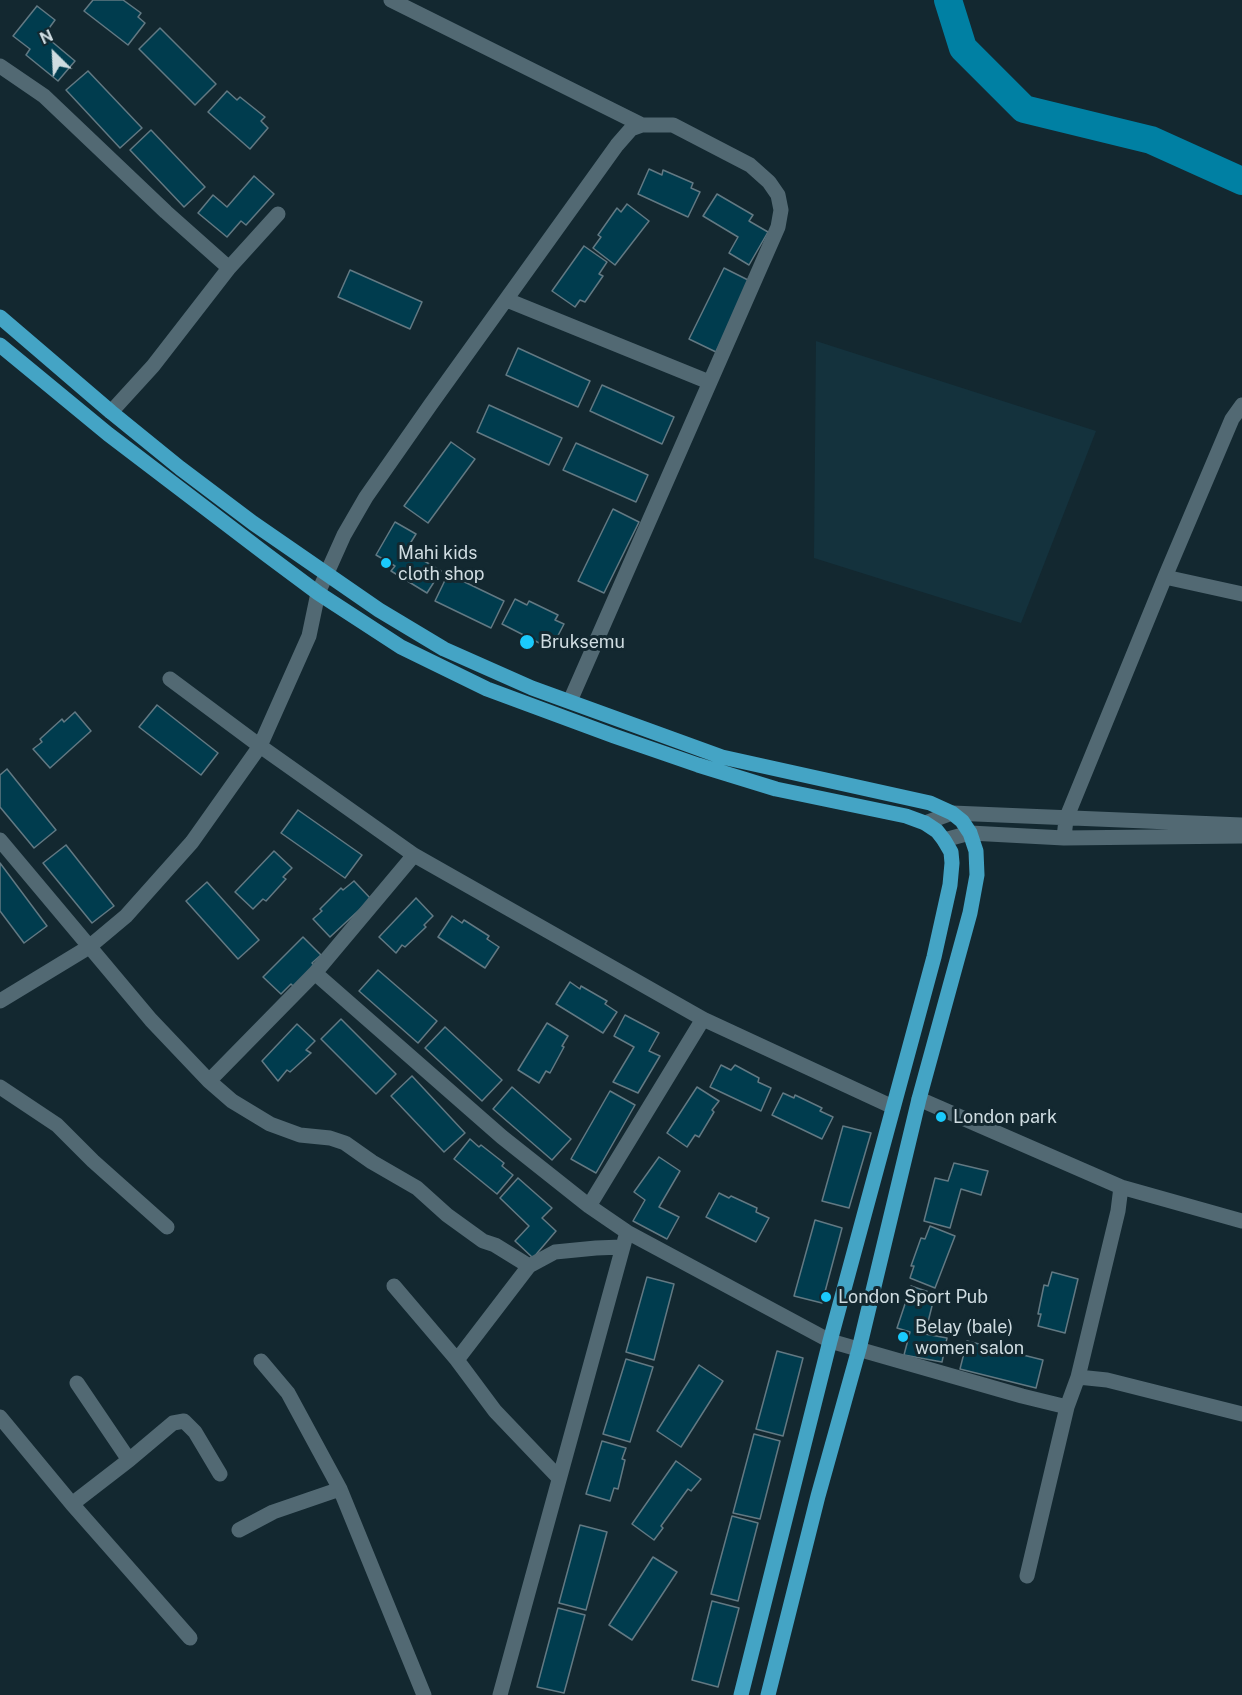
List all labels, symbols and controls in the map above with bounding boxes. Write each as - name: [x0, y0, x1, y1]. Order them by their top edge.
- north arrow: [24, 24, 84, 84]
- text: N: [37, 26, 56, 48]
- place label: Mahi kids cloth shop: [398, 542, 485, 584]
- marker: Mahi kids cloth shop: [379, 556, 393, 570]
- place label: Bruksemu: [540, 631, 625, 653]
- marker: Bruksemu: [518, 633, 536, 651]
- place label: London park: [953, 1106, 1057, 1128]
- marker: London park: [934, 1110, 948, 1124]
- place label: London Sport Pub: [838, 1286, 988, 1308]
- marker: London Sport Pub: [819, 1290, 833, 1304]
- place label: Belay (bale) women salon: [915, 1316, 1024, 1358]
- marker: Belay (bale) women salon: [896, 1330, 910, 1344]

